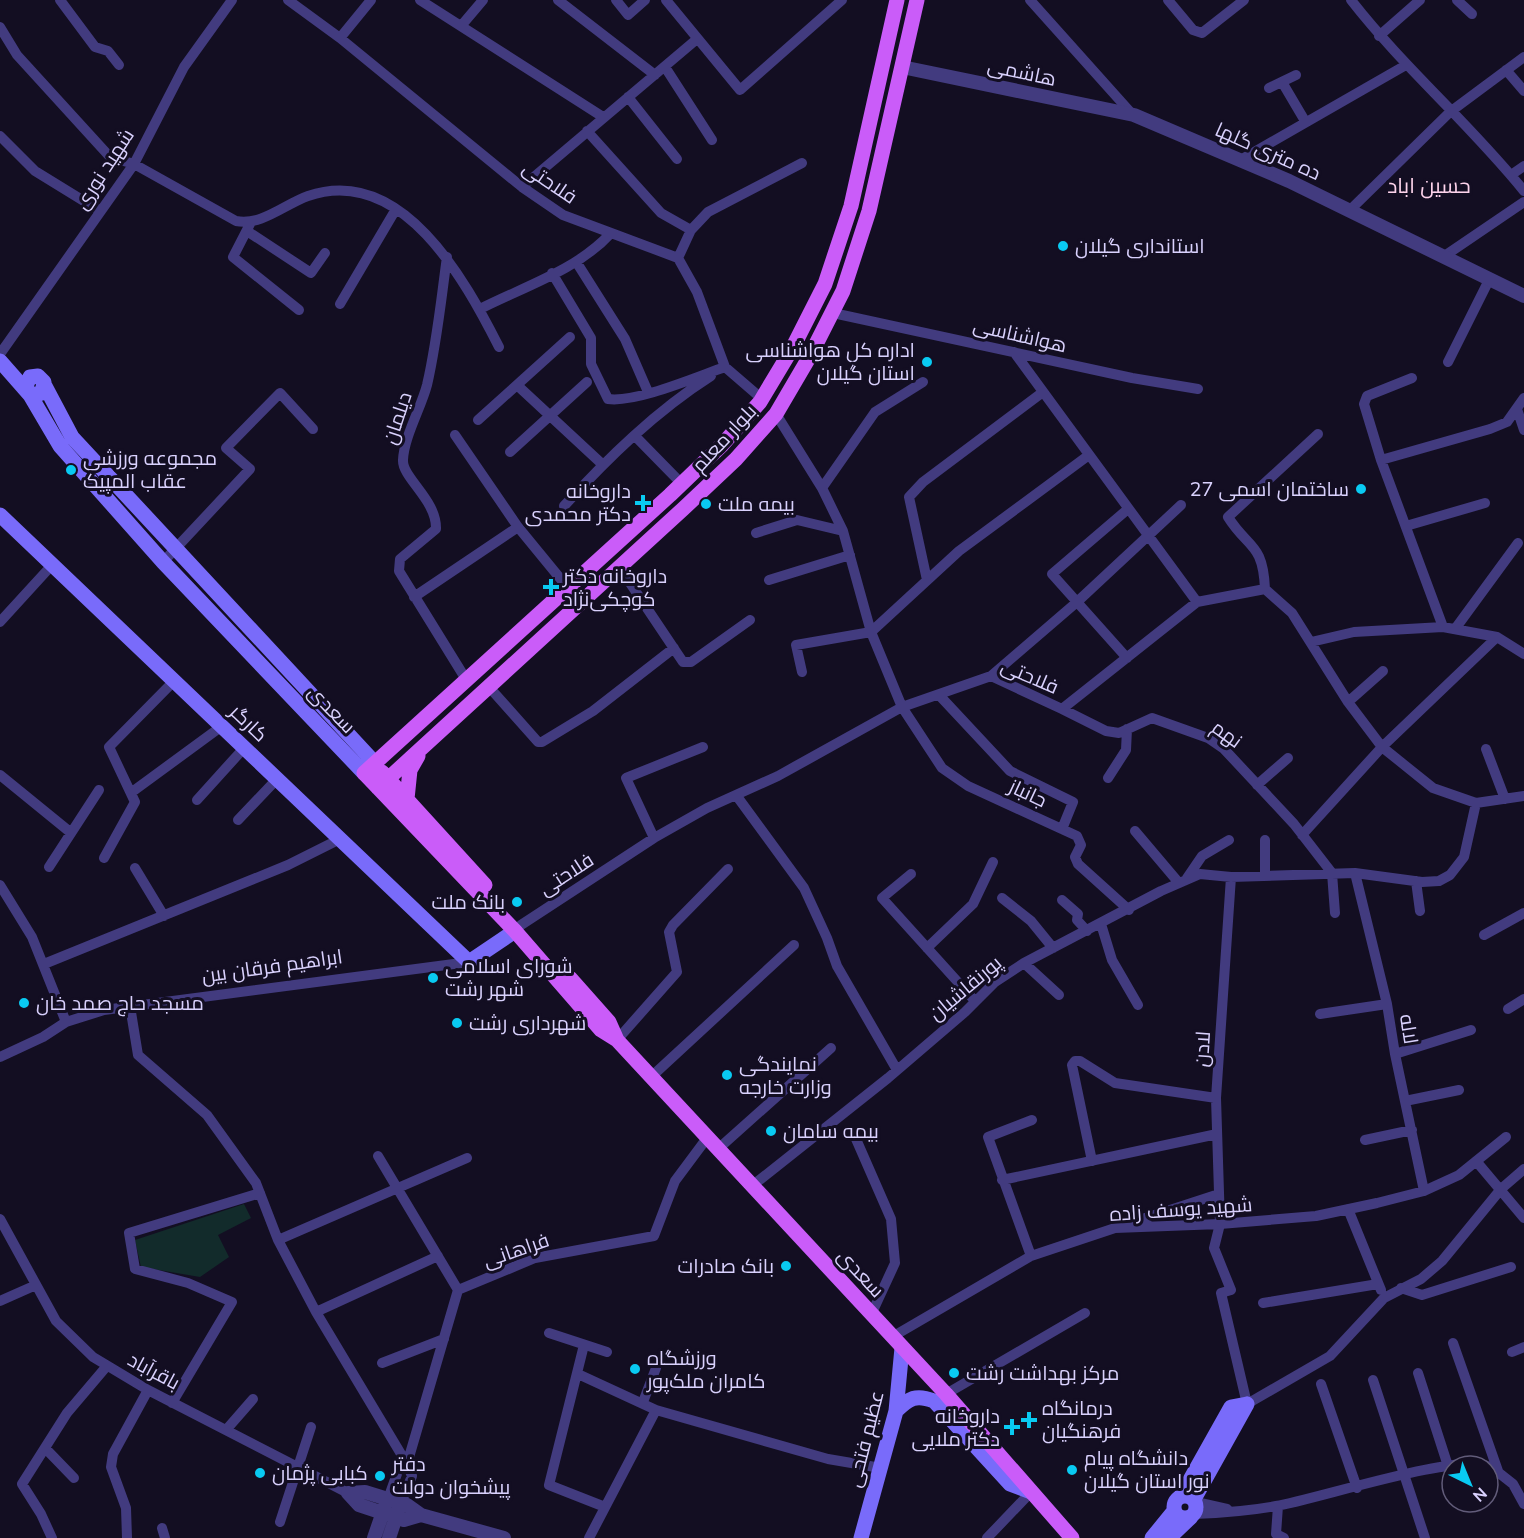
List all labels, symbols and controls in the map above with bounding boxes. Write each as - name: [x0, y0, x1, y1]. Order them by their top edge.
- street label: هاشمی: [985, 52, 1059, 93]
- street label: ده متری گلها: [1211, 116, 1325, 187]
- street label: شهید نوری: [68, 124, 141, 215]
- street label: فلاحتی: [517, 154, 582, 210]
- district label: حسین اباد: [1387, 172, 1471, 200]
- place label: استانداری گیلان: [1075, 233, 1205, 260]
- marker: استانداری گیلان: [1056, 239, 1070, 253]
- street label: هواشناسی: [970, 312, 1069, 359]
- place label: اداره کل هواشناسی استان گیلان: [745, 337, 915, 387]
- marker: اداره کل هواشناسی استان گیلان: [920, 355, 934, 369]
- street label: دیلمان: [376, 388, 419, 448]
- street label: بلوار معلم: [686, 399, 763, 478]
- place label: مجموعه ورزشی عقاب المپیک: [83, 445, 217, 495]
- marker: مجموعه ورزشی عقاب المپیک: [64, 463, 78, 477]
- place label: ساختمان اسمی 27: [1189, 476, 1349, 503]
- place label: داروخانه دکتر محمدی: [525, 478, 631, 528]
- marker: ساختمان اسمی 27: [1354, 482, 1368, 496]
- place label: بیمه ملت: [718, 491, 795, 518]
- marker: داروخانه دکتر محمدی: [636, 496, 650, 510]
- marker: بیمه ملت: [699, 497, 713, 511]
- place label: داروخانه دکتر کوچکی‌نژاد: [562, 563, 667, 613]
- marker: داروخانه دکتر کوچکی‌نژاد: [544, 580, 558, 594]
- street label: فلاحتی: [997, 652, 1063, 701]
- street label: سعدی: [302, 679, 361, 740]
- street label: کارگر: [223, 698, 274, 748]
- street label: نهم: [1206, 714, 1247, 755]
- street label: جانباز: [1003, 772, 1051, 814]
- street label: فلاحتی: [534, 847, 599, 902]
- place label: بانک ملت: [432, 889, 505, 916]
- marker: بانک ملت: [510, 895, 524, 909]
- street label: ابراهیم فرقان بین: [200, 943, 344, 990]
- street label: پورنقاشیان: [923, 949, 1008, 1027]
- place label: شورای اسلامی شهر رشت: [445, 953, 573, 1003]
- marker: شورای اسلامی شهر رشت: [426, 971, 440, 985]
- place label: مسجد حاج صمد خان: [36, 990, 204, 1017]
- marker: مسجد حاج صمد خان: [17, 996, 31, 1010]
- place label: شهرداری رشت: [469, 1010, 586, 1037]
- street label: لاله: [1393, 1012, 1424, 1046]
- marker: شهرداری رشت: [450, 1016, 464, 1030]
- street label: لادن: [1188, 1030, 1217, 1068]
- place label: نمایندگی وزارت خارجه: [739, 1051, 832, 1101]
- marker: نمایندگی وزارت خارجه: [720, 1068, 734, 1082]
- place label: بیمه سامان: [783, 1118, 879, 1145]
- marker: بیمه سامان: [764, 1124, 778, 1138]
- street label: شهید یوسف زاده: [1109, 1191, 1253, 1228]
- street label: فراهانی: [479, 1227, 553, 1274]
- street label: سعدی: [831, 1243, 890, 1304]
- place label: بانک صادرات: [678, 1253, 774, 1280]
- marker: بانک صادرات: [779, 1259, 793, 1273]
- place label: ورزشگاه کامران ملک‌پور: [646, 1345, 766, 1395]
- street label: باقرآباد: [123, 1346, 185, 1396]
- place label: مرکز بهداشت رشت: [966, 1360, 1119, 1387]
- marker: ورزشگاه کامران ملک‌پور: [628, 1362, 642, 1376]
- marker: مرکز بهداشت رشت: [947, 1366, 961, 1380]
- street label: عظیم فتحی: [840, 1388, 891, 1490]
- place label: درمانگاه فرهنگیان: [1042, 1395, 1121, 1445]
- place label: داروخانه دکتر ملایی: [912, 1403, 1000, 1453]
- marker: درمانگاه فرهنگیان: [1020, 1411, 1038, 1429]
- marker: داروخانه دکتر ملایی: [1005, 1420, 1019, 1434]
- place label: دانشگاه پیام نور استان گیلان: [1084, 1445, 1210, 1495]
- place label: دفتر پیشخوان دولت: [391, 1451, 511, 1501]
- north arrow: [1440, 1454, 1500, 1514]
- place label: کبابی پژمان: [272, 1460, 368, 1487]
- marker: دانشگاه پیام نور استان گیلان: [1065, 1463, 1079, 1477]
- marker: کبابی پژمان: [253, 1466, 267, 1480]
- marker: دفتر پیشخوان دولت: [373, 1469, 387, 1483]
- text: N: [1468, 1482, 1491, 1506]

